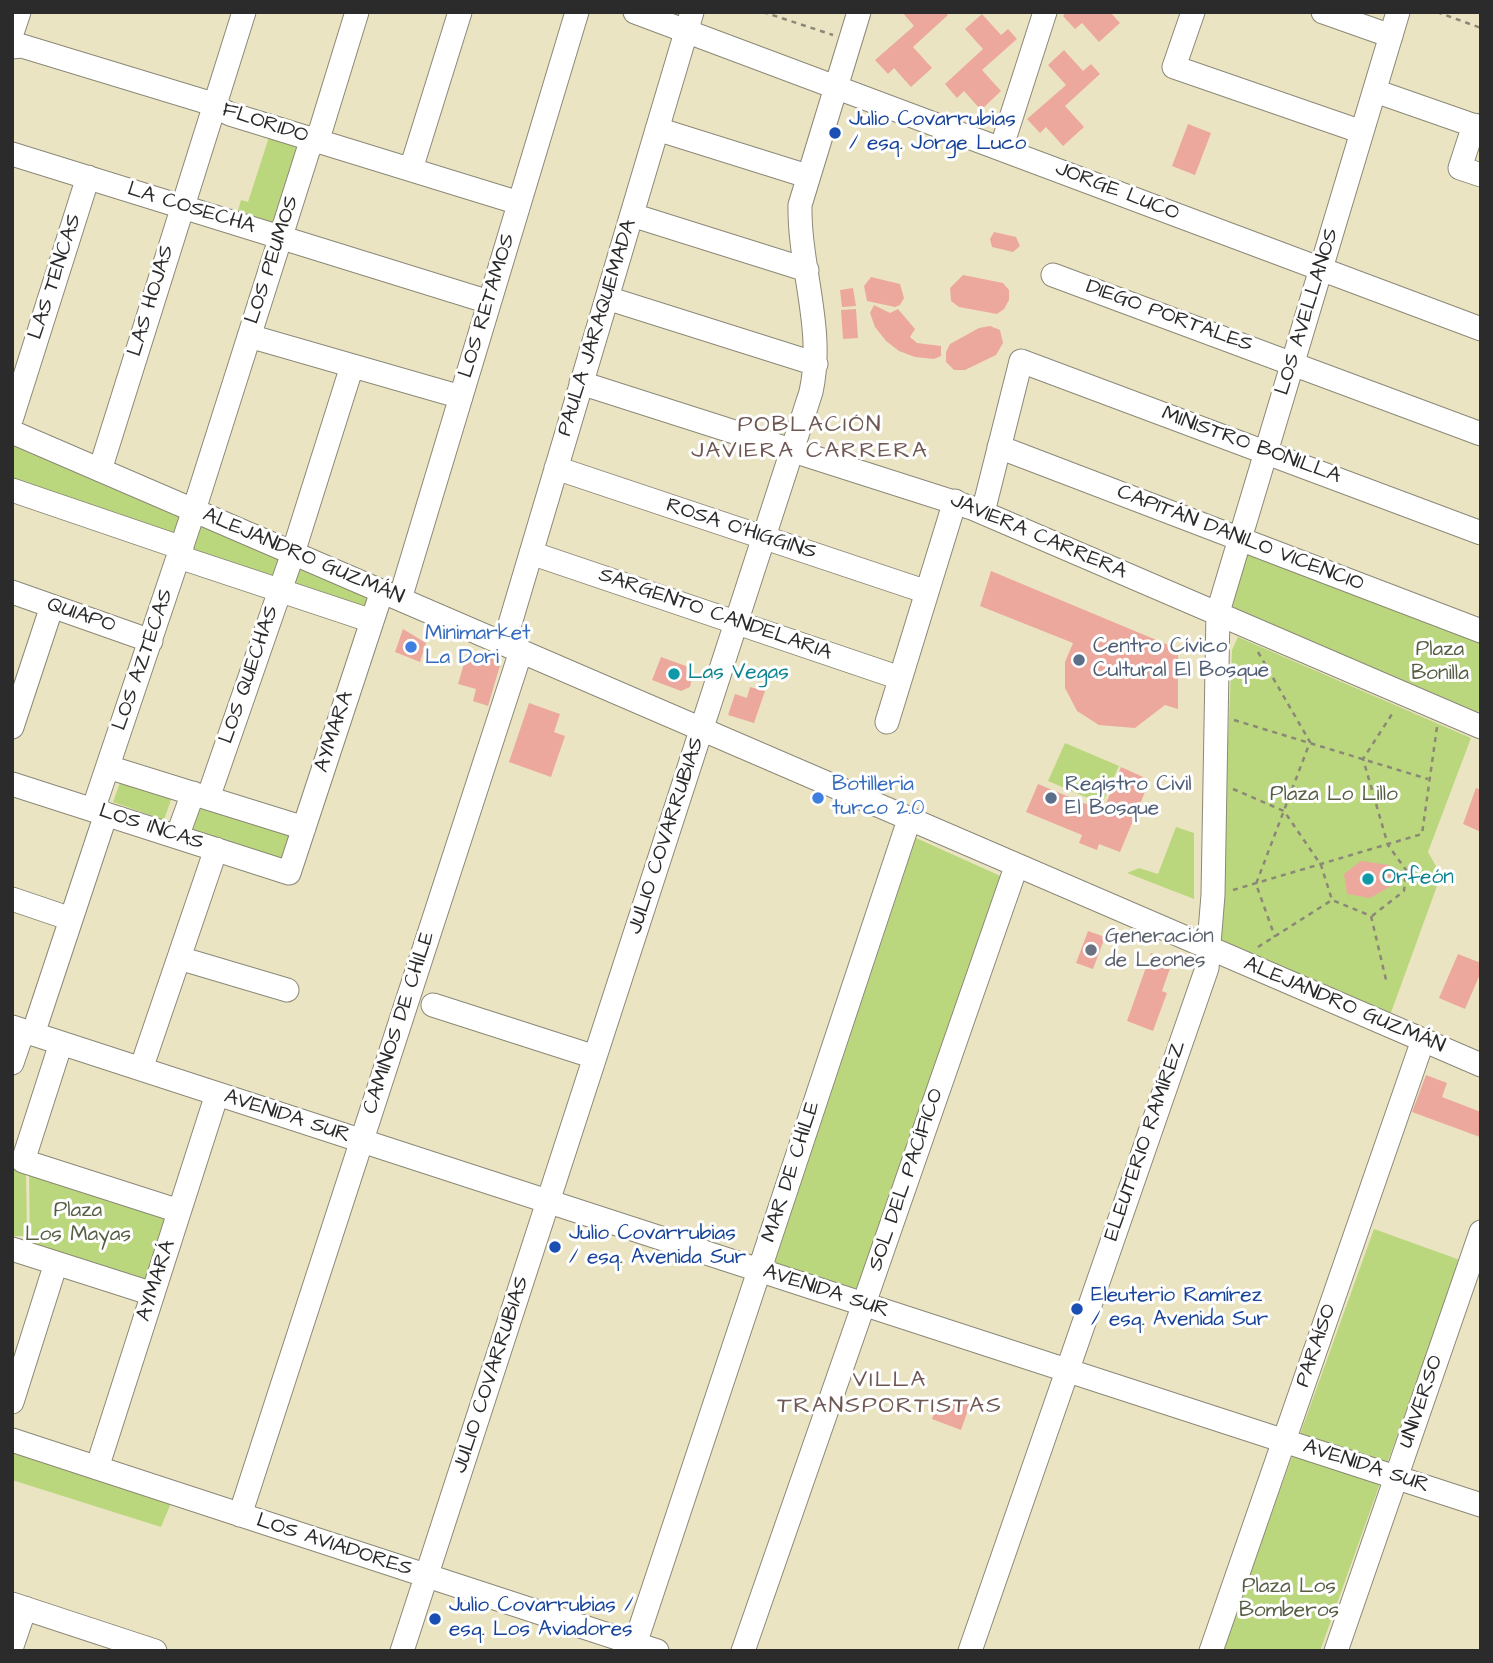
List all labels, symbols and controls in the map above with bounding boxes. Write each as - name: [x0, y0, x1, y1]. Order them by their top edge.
- street label: FLORIDO: [219, 98, 311, 150]
- place label: Julio Covarrubias / esq. Jorge Luco: [849, 108, 1026, 158]
- marker: Julio Covarrubias / esq. Jorge Luco: [827, 125, 843, 141]
- street label: JORGE LUCO: [1051, 157, 1183, 227]
- street label: LA COSECHA: [124, 178, 258, 240]
- street label: LOS PEUMOS: [240, 193, 306, 327]
- street label: LAS TENCAS: [24, 211, 88, 343]
- street label: PAULA JARAQUEMADA: [553, 217, 643, 439]
- street label: LOS AVELLANOS: [1271, 226, 1345, 398]
- street label: LOS RETAMOS: [454, 231, 522, 381]
- street label: LAS HOJAS: [123, 242, 181, 360]
- street label: DIEGO PORTALES: [1082, 275, 1256, 359]
- street label: MINISTRO BONILLA: [1158, 402, 1344, 490]
- district label: POBLACIÓN JAVIERA CARRERA: [693, 412, 927, 466]
- street label: CAPITÁN DANILO VICENCIO: [1113, 480, 1367, 598]
- street label: JAVIERA CARRERA: [946, 488, 1130, 586]
- street label: ROSA O'HIGGINS: [663, 494, 819, 566]
- street label: ALEJANDRO GUZMÁN: [199, 503, 407, 611]
- street label: SARGENTO CANDELARIA: [595, 563, 835, 667]
- street label: LOS AZTECAS: [108, 586, 180, 734]
- street label: QUIAPO: [43, 593, 119, 639]
- street label: LOS QUECHAS: [215, 603, 285, 747]
- place label: Minimarket La Dori: [425, 622, 531, 672]
- place label: Centro Cívico Cultural El Bosque: [1093, 635, 1269, 685]
- park label: Plaza Bonilla: [1411, 638, 1469, 688]
- marker: Minimarket La Dori: [403, 639, 419, 655]
- marker: Centro Cívico Cultural El Bosque: [1071, 652, 1087, 668]
- place label: Las Vegas: [688, 661, 789, 687]
- marker: Las Vegas: [666, 666, 682, 682]
- street label: AYMARA: [310, 688, 360, 776]
- street label: JULIO COVARRUBIAS: [623, 734, 711, 938]
- place label: Botilleria turco 2.0: [832, 773, 924, 823]
- place label: Registro Civil El Bosque: [1065, 773, 1192, 823]
- park label: Plaza Lo Lillo: [1270, 783, 1398, 809]
- marker: Botilleria turco 2.0: [810, 790, 826, 806]
- marker: Registro Civil El Bosque: [1043, 790, 1059, 806]
- street label: LOS INCAS: [95, 799, 207, 857]
- place label: Orfeón: [1382, 866, 1454, 892]
- marker: Orfeón: [1360, 871, 1376, 887]
- place label: Generación de Leones: [1105, 925, 1214, 975]
- street label: CAMINOS DE CHILE: [359, 929, 441, 1117]
- marker: Generación de Leones: [1083, 942, 1099, 958]
- street label: ALEJANDRO GUZMÁN: [1240, 952, 1448, 1060]
- street label: ELEUTERIO RAMÍREZ: [1100, 1038, 1192, 1244]
- street label: AVENIDA SUR: [221, 1085, 353, 1149]
- street label: SOL DEL PACÍFICO: [864, 1086, 950, 1274]
- street label: MAR DE CHILE: [757, 1098, 827, 1246]
- park label: Plaza Los Mayas: [25, 1199, 131, 1249]
- place label: Julio Covarrubias / esq. Avenida Sur: [569, 1222, 746, 1272]
- street label: AYMARÁ: [132, 1237, 182, 1325]
- marker: Julio Covarrubias / esq. Avenida Sur: [547, 1239, 563, 1255]
- street label: AVENIDA SUR: [760, 1260, 892, 1324]
- street label: JULIO COVARRUBIAS: [448, 1273, 536, 1477]
- place label: Eleuterio Ramírez / esq. Avenida Sur: [1091, 1284, 1268, 1334]
- marker: Eleuterio Ramírez / esq. Avenida Sur: [1069, 1301, 1085, 1317]
- street label: PARAÍSO: [1291, 1301, 1343, 1391]
- street label: UNIVERSO: [1394, 1352, 1450, 1452]
- district label: VILLA TRANSPORTISTAS: [779, 1367, 1001, 1421]
- street label: AVENIDA SUR: [1300, 1435, 1432, 1499]
- street label: LOS AVIADORES: [253, 1509, 415, 1583]
- park label: Plaza Los Bomberos: [1239, 1575, 1339, 1625]
- place label: Julio Covarrubias / esq. Los Aviadores: [449, 1594, 634, 1644]
- marker: Julio Covarrubias / esq. Los Aviadores: [427, 1611, 443, 1627]

